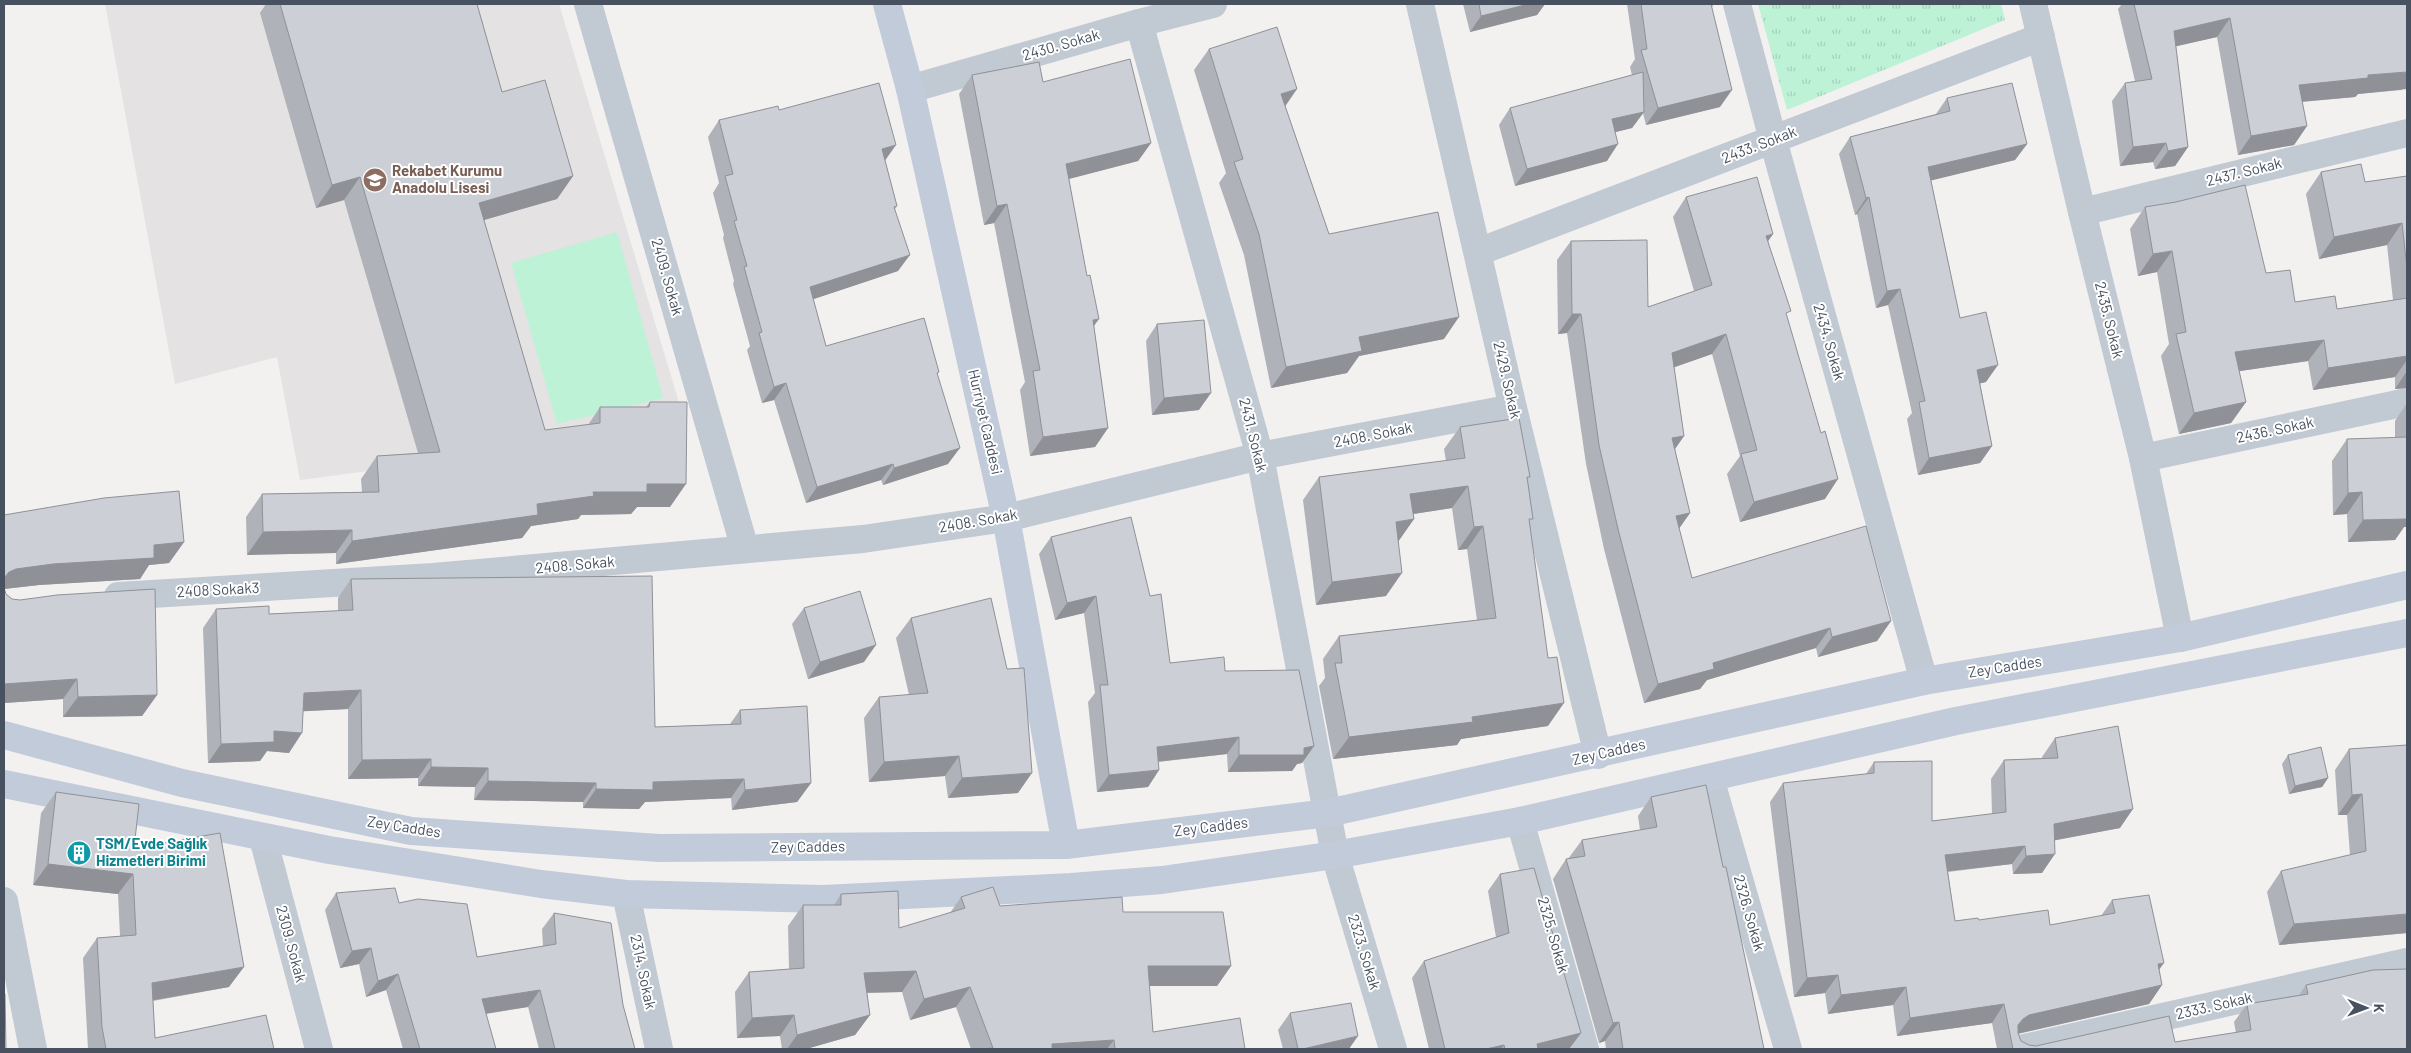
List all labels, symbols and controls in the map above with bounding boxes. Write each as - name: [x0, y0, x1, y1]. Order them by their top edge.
- street label: 2430. Sokak: [1020, 24, 1102, 64]
- street label: 2433. Sokak: [1719, 121, 1799, 167]
- street label: 2437. Sokak: [2204, 153, 2284, 189]
- place label: Rekabet Kurumu Anadolu Lisesi: [392, 161, 502, 196]
- school or university icon: Rekabet Kurumu Anadolu Lisesi: [362, 167, 388, 193]
- street label: 2409. Sokak: [648, 236, 688, 318]
- street label: 2435. Sokak: [2092, 280, 2128, 360]
- street label: 2434. Sokak: [1810, 301, 1850, 383]
- street label: 2429. Sokak: [1490, 339, 1526, 421]
- street label: Hurriyet Caddesi: [965, 367, 1007, 476]
- street label: 2431. Sokak: [1236, 396, 1272, 474]
- street label: 2436. Sokak: [2235, 412, 2315, 446]
- street label: 2408. Sokak: [1332, 418, 1414, 450]
- street label: 2408. Sokak: [937, 504, 1019, 536]
- street label: 2408. Sokak: [535, 552, 616, 576]
- street label: 2408 Sokak3: [176, 578, 260, 600]
- street label: Zey Caddes: [1967, 651, 2043, 681]
- street label: Zey Caddes: [1571, 734, 1647, 768]
- street label: Zey Caddes: [366, 811, 442, 841]
- street label: Zey Caddes: [1173, 813, 1249, 839]
- place label: TSM/Evde Sağlık Hizmetleri Birimi: [96, 834, 207, 869]
- street label: Zey Caddes: [771, 836, 845, 856]
- building icon: TSM/Evde Sağlık Hizmetleri Birimi: [66, 840, 92, 866]
- street label: 2326. Sokak: [1731, 873, 1770, 953]
- street label: 2325. Sokak: [1535, 895, 1574, 975]
- street label: 2309. Sokak: [273, 903, 311, 985]
- street label: 2323. Sokak: [1345, 912, 1385, 992]
- street label: 2314. Sokak: [627, 933, 661, 1011]
- north arrow: [2341, 983, 2391, 1033]
- street label: 2333. Sokak: [2174, 987, 2254, 1023]
- text: K: [2371, 1004, 2388, 1013]

